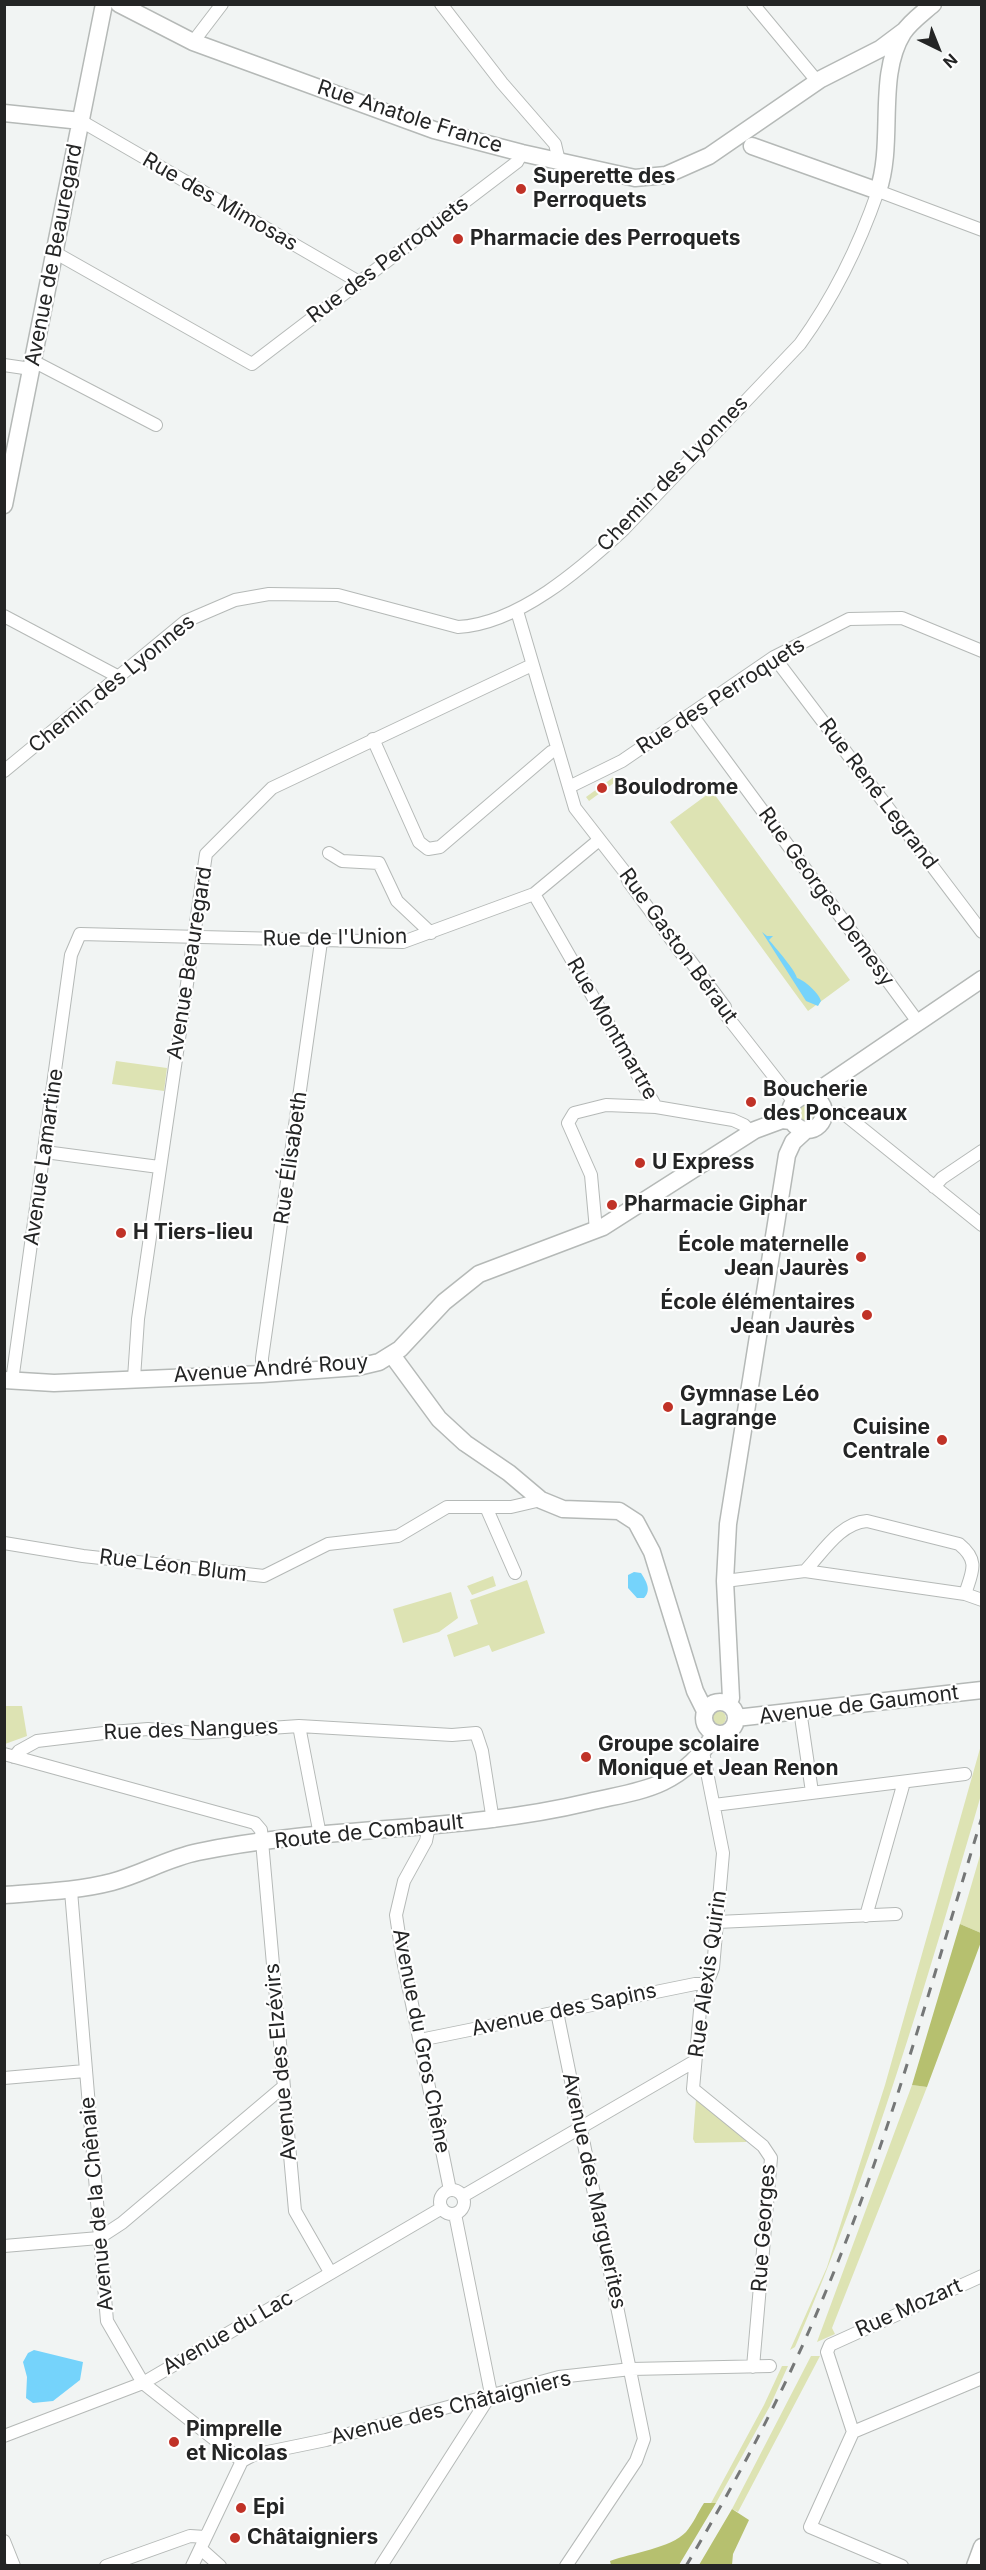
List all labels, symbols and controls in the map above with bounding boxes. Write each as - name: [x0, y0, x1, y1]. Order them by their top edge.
- north arrow: [908, 18, 968, 78]
- text: N: [939, 50, 962, 73]
- street label: Rue Anatole France: [314, 75, 506, 159]
- street label: Avenue de Beauregard: [20, 142, 88, 368]
- street label: Rue des Mimosas: [138, 147, 302, 257]
- place label: Superette des Perroquets: [533, 164, 676, 214]
- marker: Superette des Perroquets: [514, 182, 528, 196]
- street label: Rue des Perroquets: [302, 191, 474, 329]
- place label: Pharmacie des Perroquets: [470, 226, 741, 252]
- marker: Pharmacie des Perroquets: [451, 232, 465, 246]
- street label: Chemin des Lyonnes: [592, 391, 754, 557]
- street label: Chemin des Lyonnes: [24, 609, 200, 759]
- street label: Rue des Perroquets: [632, 632, 810, 760]
- street label: Rue René Legrand: [813, 714, 943, 874]
- place label: Boulodrome: [614, 775, 738, 801]
- marker: Boulodrome: [595, 781, 609, 795]
- street label: Rue Georges Demesy: [753, 803, 899, 991]
- street label: Rue Gaston Béraut: [613, 864, 743, 1028]
- street label: Avenue Beauregard: [162, 865, 218, 1061]
- street label: Rue de l'Union: [262, 924, 408, 952]
- street label: Rue Montmartre: [561, 953, 663, 1105]
- street label: Avenue Lamartine: [19, 1067, 69, 1247]
- place label: Boucherie des Ponceaux: [763, 1077, 907, 1127]
- street label: Rue Élisabeth: [269, 1090, 313, 1226]
- marker: Boucherie des Ponceaux: [744, 1095, 758, 1109]
- place label: U Express: [652, 1150, 755, 1176]
- marker: U Express: [633, 1156, 647, 1170]
- place label: Pharmacie Giphar: [624, 1192, 807, 1218]
- marker: Pharmacie Giphar: [605, 1198, 619, 1212]
- place label: H Tiers-lieu: [133, 1220, 253, 1246]
- marker: H Tiers-lieu: [114, 1226, 128, 1240]
- place label: École maternelle Jean Jaurès: [678, 1232, 849, 1282]
- marker: École maternelle Jean Jaurès: [854, 1250, 868, 1264]
- place label: École élémentaires Jean Jaurès: [660, 1290, 855, 1340]
- marker: École élémentaires Jean Jaurès: [860, 1308, 874, 1322]
- street label: Avenue André Rouy: [173, 1350, 369, 1388]
- place label: Gymnase Léo Lagrange: [680, 1382, 819, 1432]
- marker: Gymnase Léo Lagrange: [661, 1400, 675, 1414]
- place label: Cuisine Centrale: [843, 1415, 930, 1465]
- marker: Cuisine Centrale: [935, 1433, 949, 1447]
- street label: Rue Léon Blum: [98, 1544, 248, 1588]
- street label: Avenue de Gaumont: [758, 1680, 960, 1730]
- street label: Rue des Nangues: [103, 1714, 279, 1746]
- place label: Groupe scolaire Monique et Jean Renon: [598, 1732, 838, 1782]
- marker: Groupe scolaire Monique et Jean Renon: [579, 1750, 593, 1764]
- street label: Route de Combault: [273, 1810, 465, 1854]
- street label: Rue Alexis Quirin: [684, 1889, 732, 2059]
- street label: Avenue du Gros Chêne: [387, 1927, 455, 2155]
- street label: Avenue des Elzévirs: [260, 1962, 302, 2162]
- street label: Avenue des Sapins: [469, 1978, 659, 2042]
- street label: Avenue des Marguerites: [557, 2071, 631, 2311]
- street label: Avenue de la Chênaie: [75, 2096, 119, 2312]
- street label: Rue Georges: [747, 2163, 781, 2293]
- street label: Rue Mozart: [852, 2273, 966, 2343]
- street label: Avenue du Lac: [158, 2285, 298, 2381]
- street label: Avenue des Châtaigniers: [328, 2366, 574, 2450]
- place label: Pimprelle et Nicolas: [186, 2417, 288, 2467]
- marker: Pimprelle et Nicolas: [167, 2435, 181, 2449]
- place label: Epi: [253, 2495, 285, 2521]
- marker: Epi: [234, 2501, 248, 2515]
- place label: Châtaigniers: [247, 2525, 378, 2551]
- marker: Châtaigniers: [228, 2531, 242, 2545]

